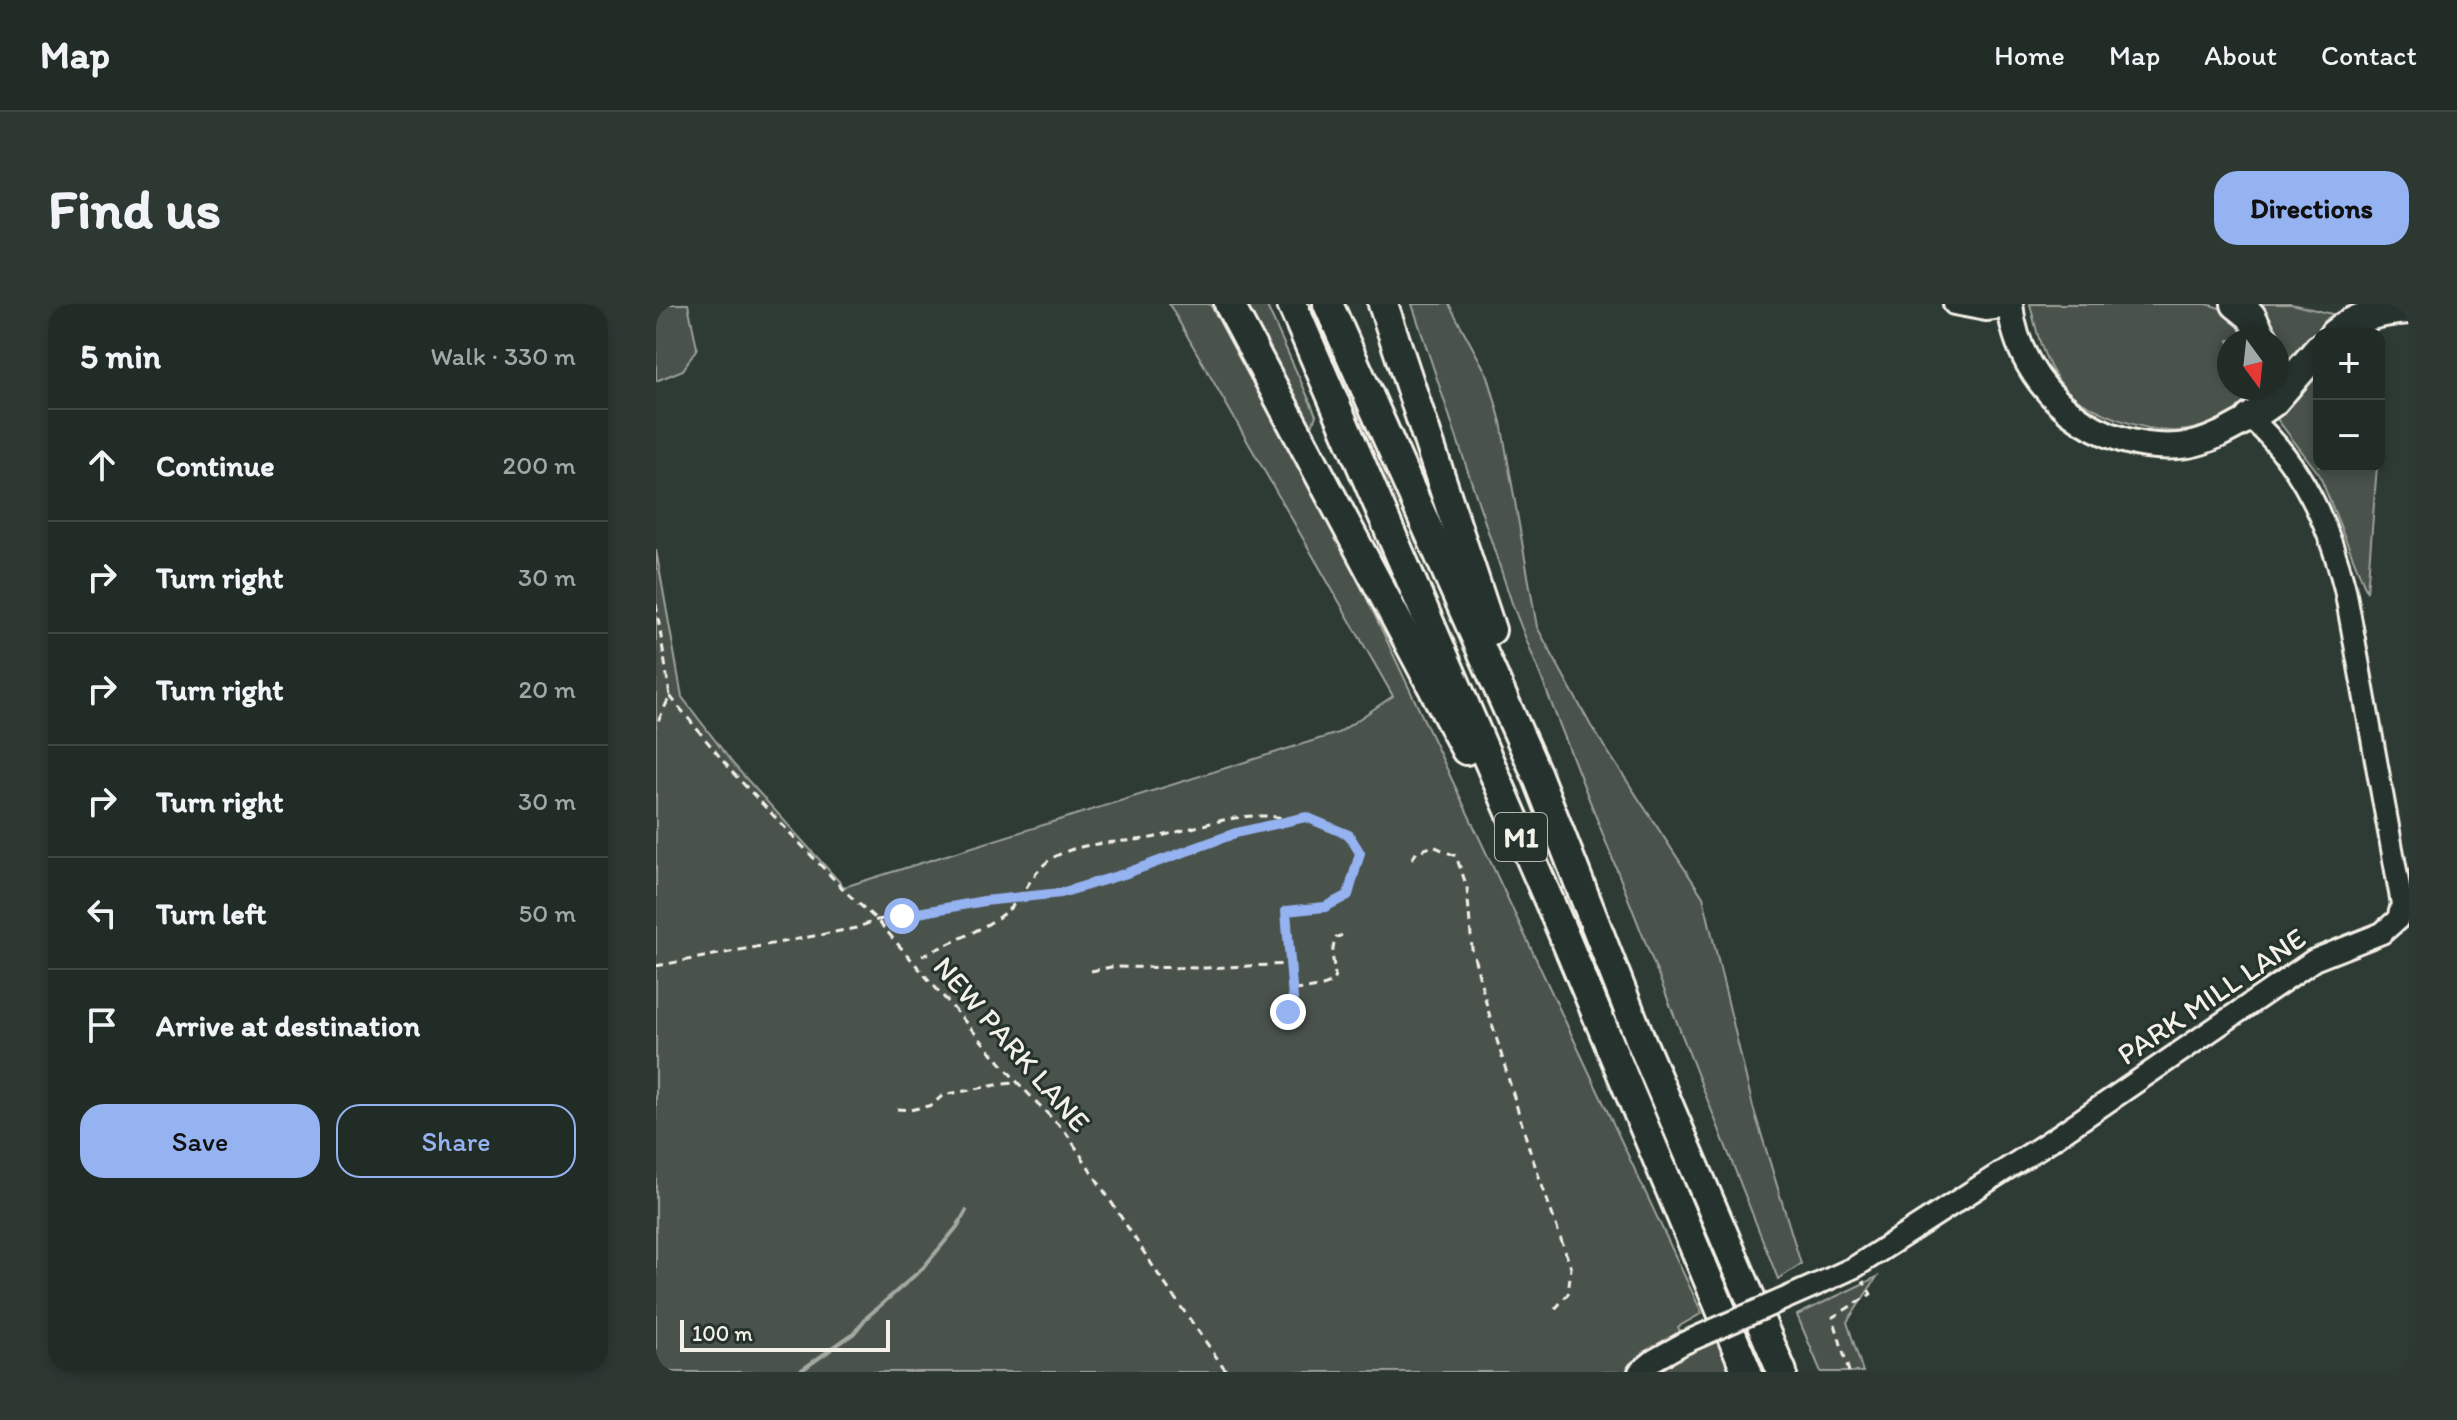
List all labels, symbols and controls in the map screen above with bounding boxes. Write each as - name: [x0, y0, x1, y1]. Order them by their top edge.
- text: Map: [40, 32, 110, 78]
- text: Home: [1994, 38, 2065, 72]
- text: Map: [2109, 38, 2160, 72]
- text: About: [2204, 38, 2277, 72]
- text: Contact: [2321, 38, 2417, 72]
- button: Directions: [2214, 171, 2409, 245]
- text: Find us: [48, 175, 221, 242]
- north arrow: [2217, 328, 2289, 400]
- map controls: [2313, 328, 2385, 472]
- button: +: [2313, 328, 2385, 400]
- text: 5 min: [80, 336, 161, 377]
- text: Walk · 330 m: [431, 340, 576, 372]
- button: −: [2313, 400, 2385, 472]
- icon: ahead: [80, 443, 124, 487]
- text: Continue: [156, 447, 275, 484]
- text: 200 m: [503, 449, 576, 481]
- icon: right: [80, 555, 124, 599]
- text: Turn right: [156, 559, 284, 596]
- text: 30 m: [518, 561, 576, 593]
- icon: right: [80, 667, 124, 711]
- text: Turn right: [156, 671, 284, 708]
- text: 20 m: [519, 673, 576, 705]
- icon: right: [80, 779, 124, 823]
- text: Turn right: [156, 783, 284, 820]
- text: 30 m: [518, 785, 576, 817]
- road number: M1: [1495, 813, 1547, 861]
- icon: left: [80, 891, 124, 935]
- text: Turn left: [156, 895, 267, 932]
- text: 50 m: [519, 897, 576, 929]
- route start: [884, 898, 920, 934]
- street label: PARK MILL LANE: [2110, 919, 2312, 1073]
- street label: NEW PARK LANE: [926, 949, 1098, 1139]
- route end: [1270, 994, 1306, 1030]
- icon: arrive: [80, 1003, 124, 1047]
- text: Arrive at destination: [156, 1007, 420, 1044]
- button: Save: [80, 1104, 320, 1178]
- button: Share: [336, 1104, 576, 1178]
- scale bar: [680, 1316, 890, 1352]
- text: 100 m: [692, 1320, 753, 1347]

